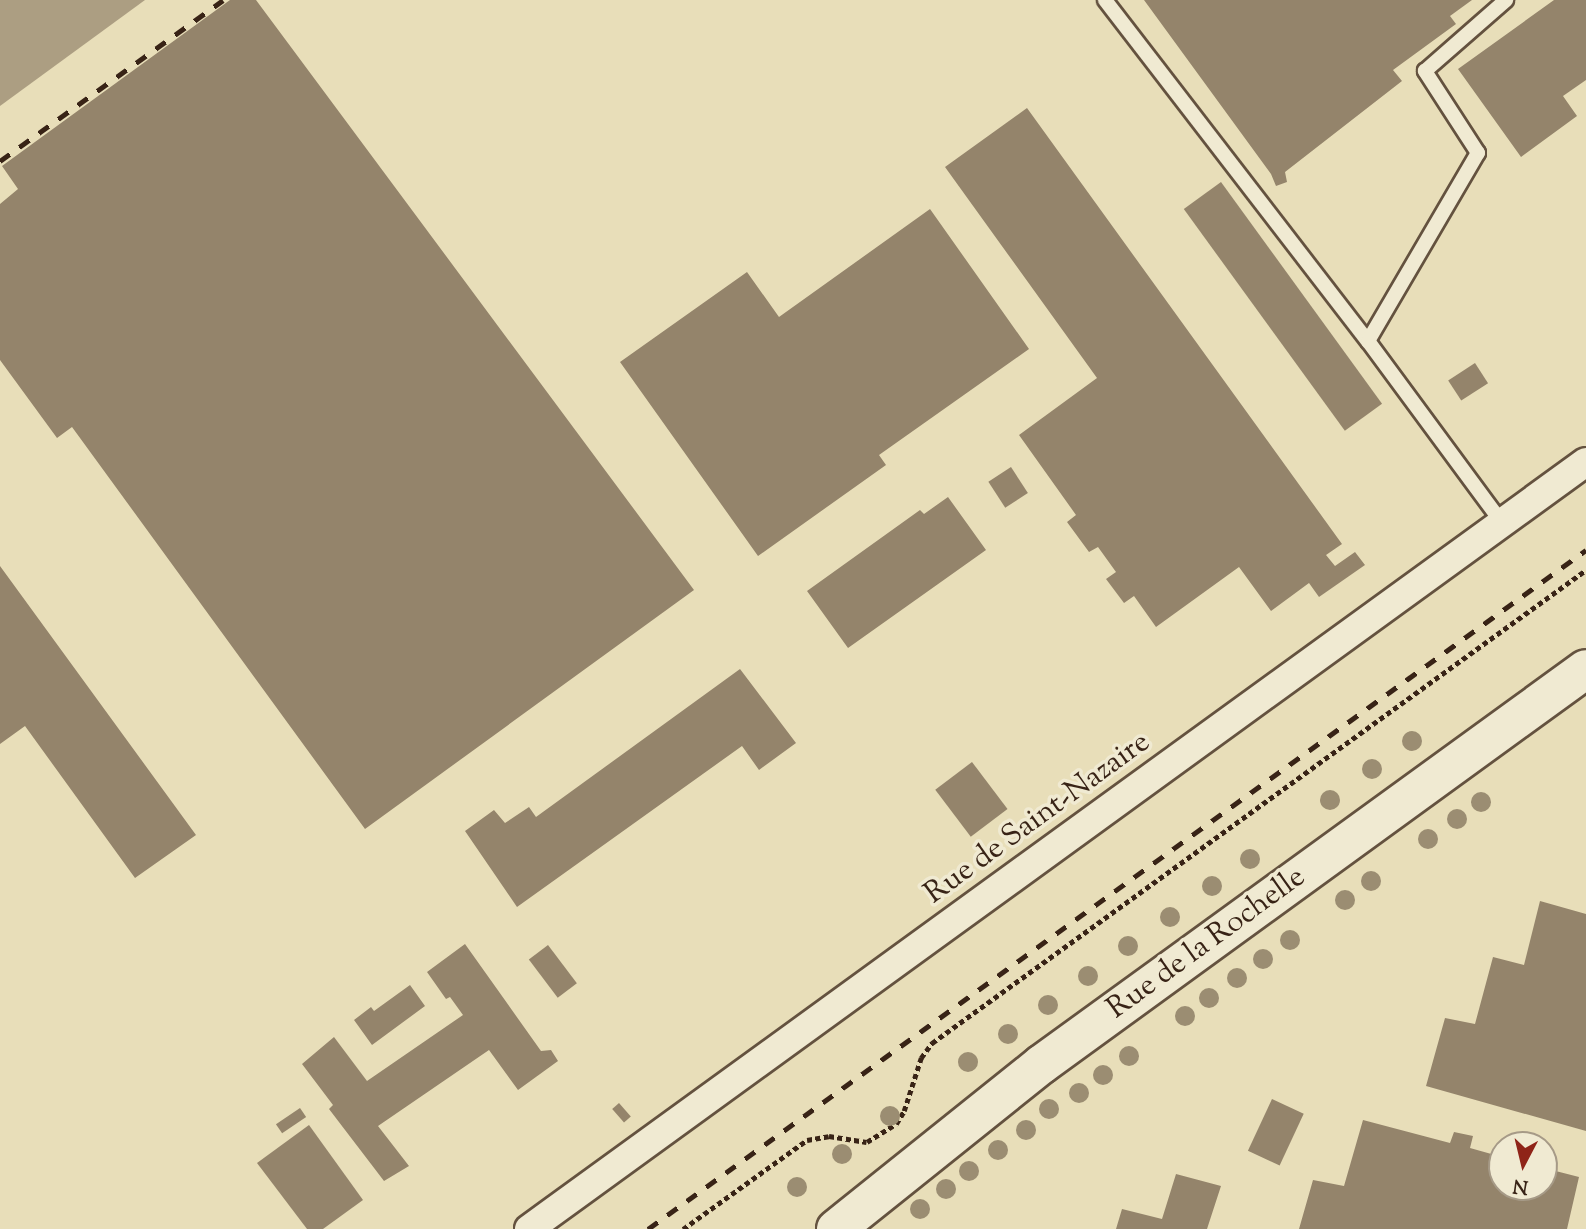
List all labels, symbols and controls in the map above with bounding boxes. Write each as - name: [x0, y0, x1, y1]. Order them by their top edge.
- street label: Rue de Saint-Nazaire: [918, 725, 1158, 913]
- street label: Rue de la Rochelle: [1101, 860, 1313, 1028]
- north arrow: [1488, 1131, 1558, 1201]
- text: N: [1511, 1171, 1530, 1200]

